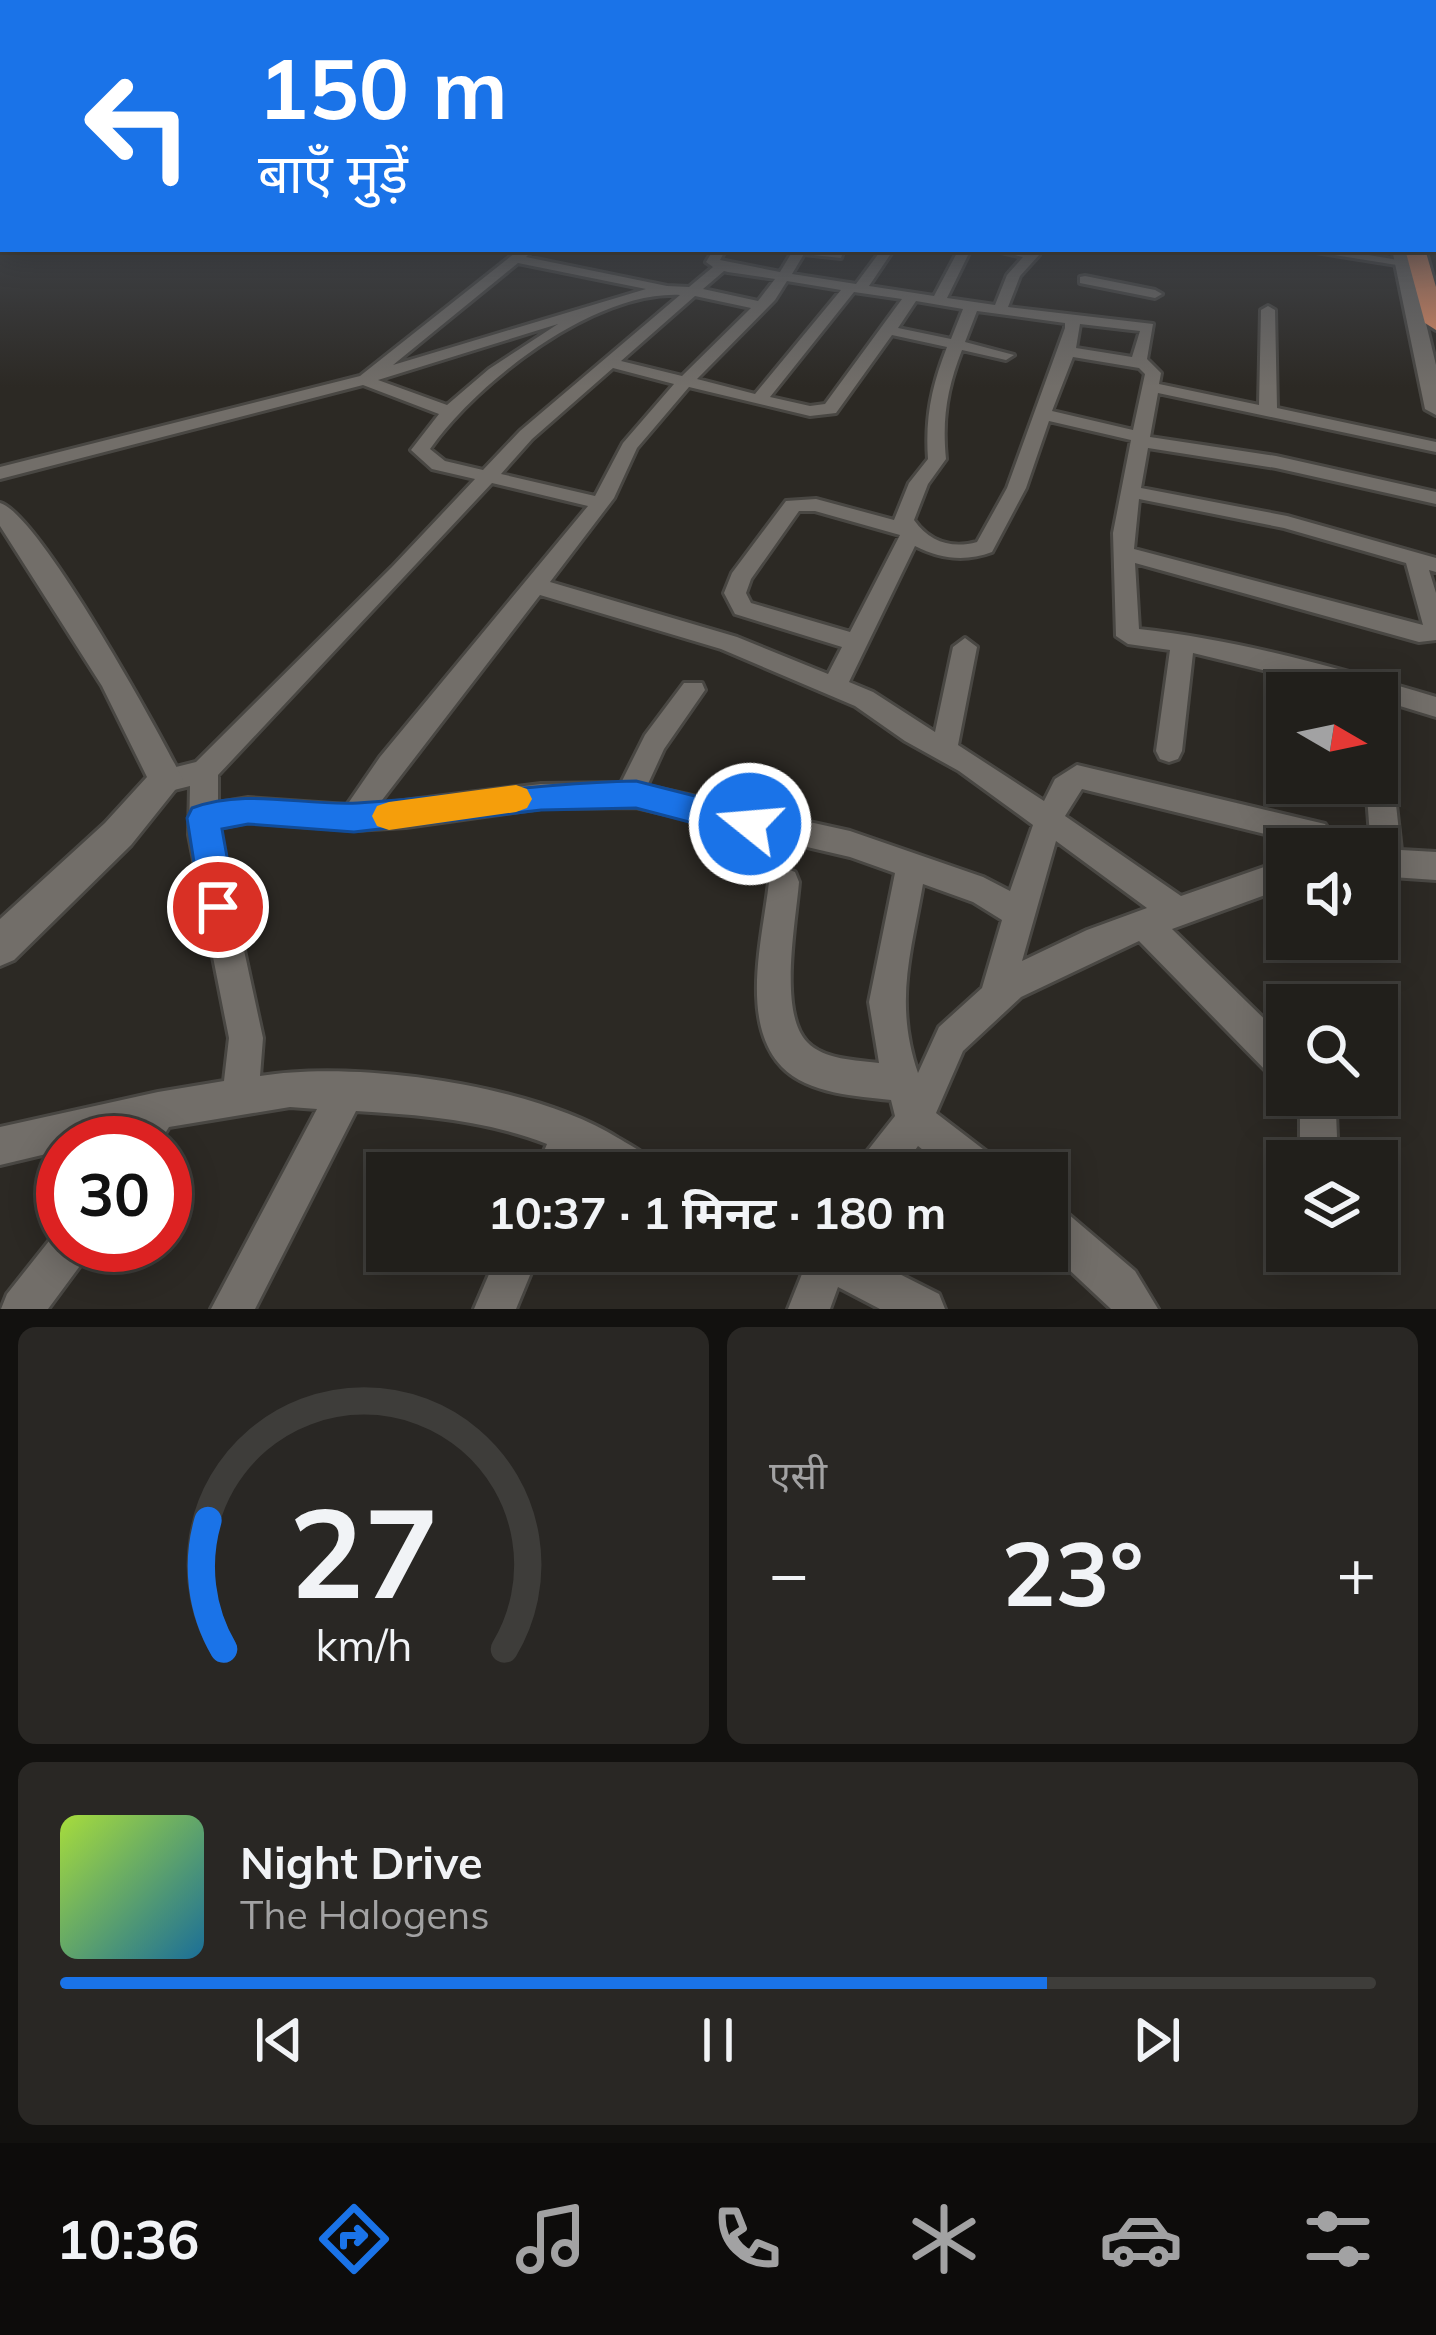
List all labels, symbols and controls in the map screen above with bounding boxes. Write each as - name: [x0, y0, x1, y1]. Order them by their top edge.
- text: 150 m: [258, 35, 508, 140]
- icon: left: [60, 48, 216, 204]
- text: बाएँ मुड़ें: [258, 139, 408, 207]
- north arrow: [1266, 672, 1398, 804]
- map controls: [1266, 672, 1398, 1272]
- position arrow: [687, 761, 813, 887]
- button: sound: [1266, 828, 1398, 960]
- pin: [167, 856, 269, 958]
- icon: arrive: [185, 874, 251, 940]
- button: search: [1266, 984, 1398, 1116]
- speed limit sign: 30: [36, 1116, 192, 1272]
- button: layers: [1266, 1140, 1398, 1272]
- text: 10:37 · 1 मिनट · 180 m: [488, 1184, 946, 1240]
- text: एसी: [769, 1450, 827, 1499]
- text: 27: [289, 1473, 438, 1629]
- text: 23°: [1001, 1516, 1144, 1629]
- text: −: [769, 1531, 809, 1614]
- text: +: [1336, 1531, 1376, 1614]
- text: km/h: [315, 1617, 412, 1671]
- text: Night Drive: [240, 1834, 483, 1890]
- text: The Halogens: [240, 1890, 490, 1939]
- icon: previous: [246, 2007, 312, 2073]
- icon: pause: [685, 2007, 751, 2073]
- icon: next: [1124, 2007, 1190, 2073]
- icon: directions: [312, 2197, 396, 2281]
- icon: music: [509, 2197, 593, 2281]
- icon: phone: [705, 2197, 789, 2281]
- icon: climate: [902, 2197, 986, 2281]
- icon: car: [1099, 2197, 1183, 2281]
- icon: filters: [1296, 2197, 1380, 2281]
- text: 10:36: [56, 2205, 199, 2273]

